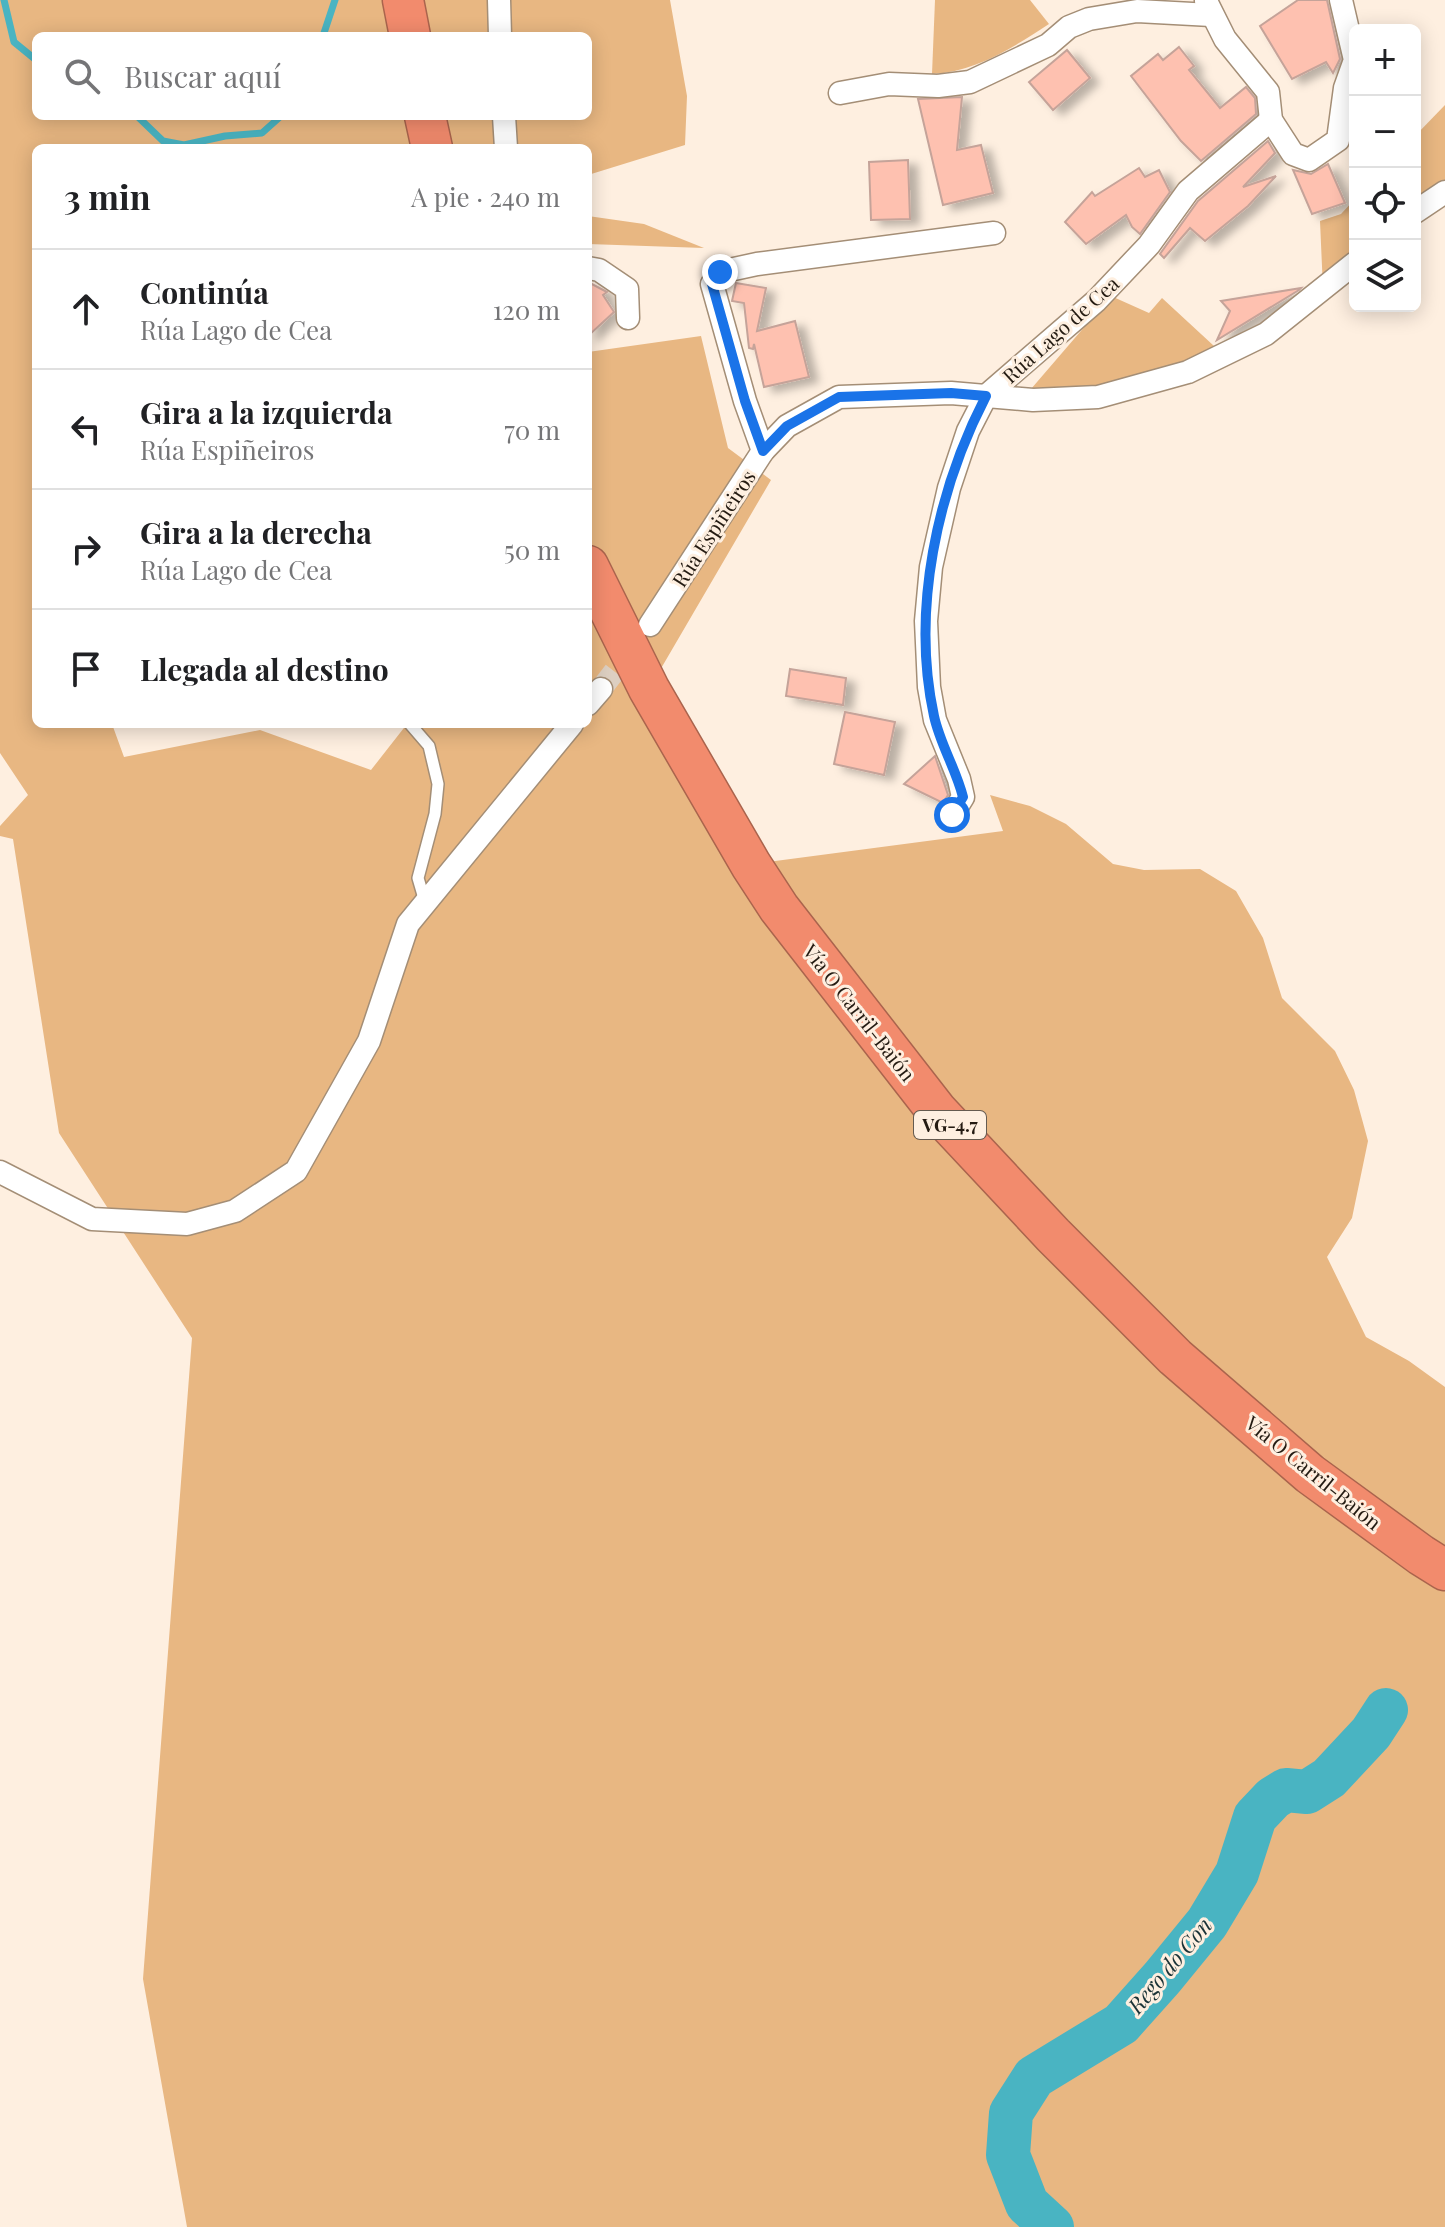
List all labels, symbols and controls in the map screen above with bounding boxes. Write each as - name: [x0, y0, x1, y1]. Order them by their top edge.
- map controls: [1349, 24, 1421, 312]
- button: +: [1349, 24, 1421, 96]
- search box: [32, 32, 592, 120]
- icon: search: [60, 54, 104, 98]
- text: Buscar aquí: [124, 56, 281, 96]
- button: −: [1349, 96, 1421, 168]
- button: locate: [1349, 168, 1421, 240]
- text: 3 min: [64, 173, 151, 219]
- text: A pie · 240 m: [411, 179, 560, 214]
- button: layers: [1349, 240, 1421, 312]
- route end: [702, 254, 738, 290]
- street label: Rúa Lago de Cea: [996, 269, 1124, 389]
- text: Continúa: [140, 272, 269, 312]
- icon: ahead: [64, 287, 108, 331]
- text: 120 m: [493, 292, 560, 327]
- text: Rúa Lago de Cea: [140, 312, 332, 347]
- text: Gira a la izquierda: [140, 392, 393, 432]
- icon: left: [64, 407, 108, 451]
- text: 70 m: [504, 412, 560, 447]
- text: Rúa Espiñeiros: [140, 432, 314, 467]
- street label: Rúa Espiñeiros: [665, 464, 761, 592]
- text: Gira a la derecha: [140, 512, 372, 552]
- icon: right: [64, 527, 108, 571]
- text: 50 m: [504, 532, 560, 567]
- text: Rúa Lago de Cea: [140, 552, 332, 587]
- icon: arrive: [64, 647, 108, 691]
- text: Llegada al destino: [140, 649, 389, 689]
- route start: [934, 797, 970, 833]
- street label: Vía O Carril-Baión: [797, 937, 922, 1086]
- road number: VG-4.7: [914, 1111, 986, 1139]
- street label: Vía O Carril-Baión: [1240, 1408, 1387, 1535]
- water label: Rego do Con: [1119, 1911, 1218, 2020]

